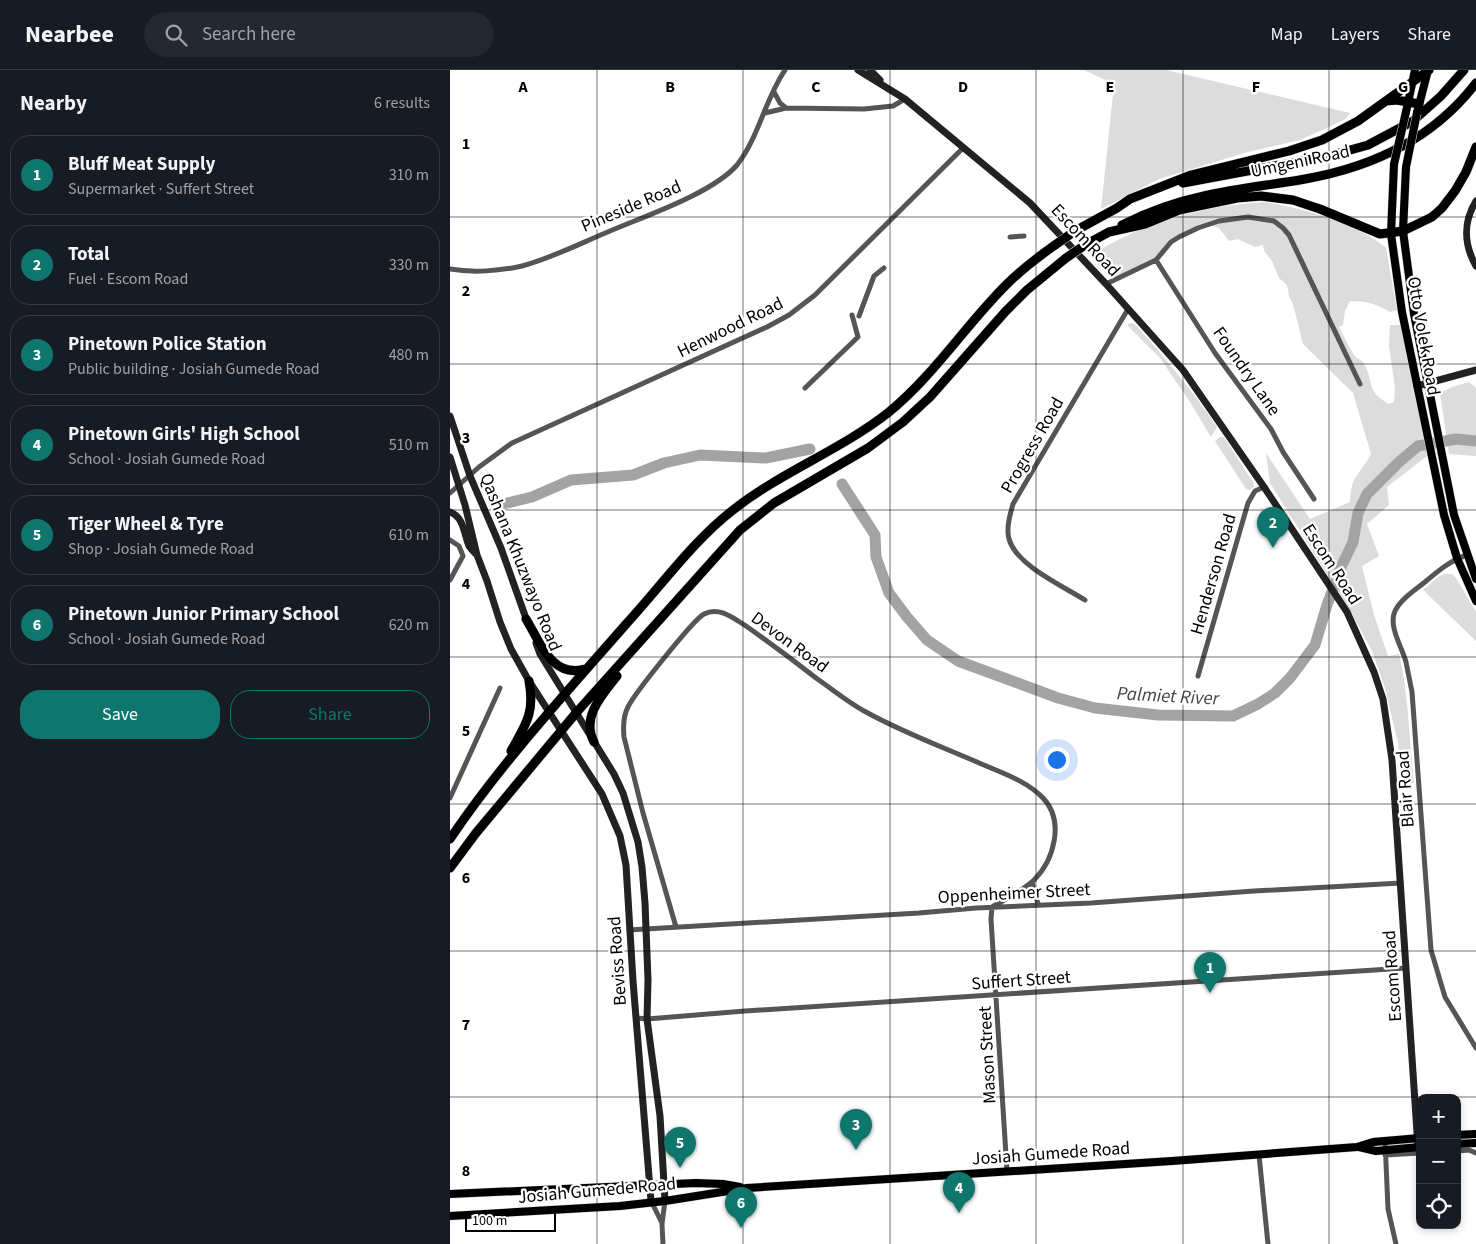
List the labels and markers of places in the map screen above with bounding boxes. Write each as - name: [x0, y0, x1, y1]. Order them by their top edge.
- pin: 2: [1257, 507, 1289, 548]
- pin: 1: [1194, 952, 1226, 993]
- pin: 3: [840, 1109, 872, 1150]
- pin: 5: [664, 1127, 696, 1168]
- pin: 4: [943, 1172, 975, 1213]
- pin: 6: [725, 1187, 757, 1228]

